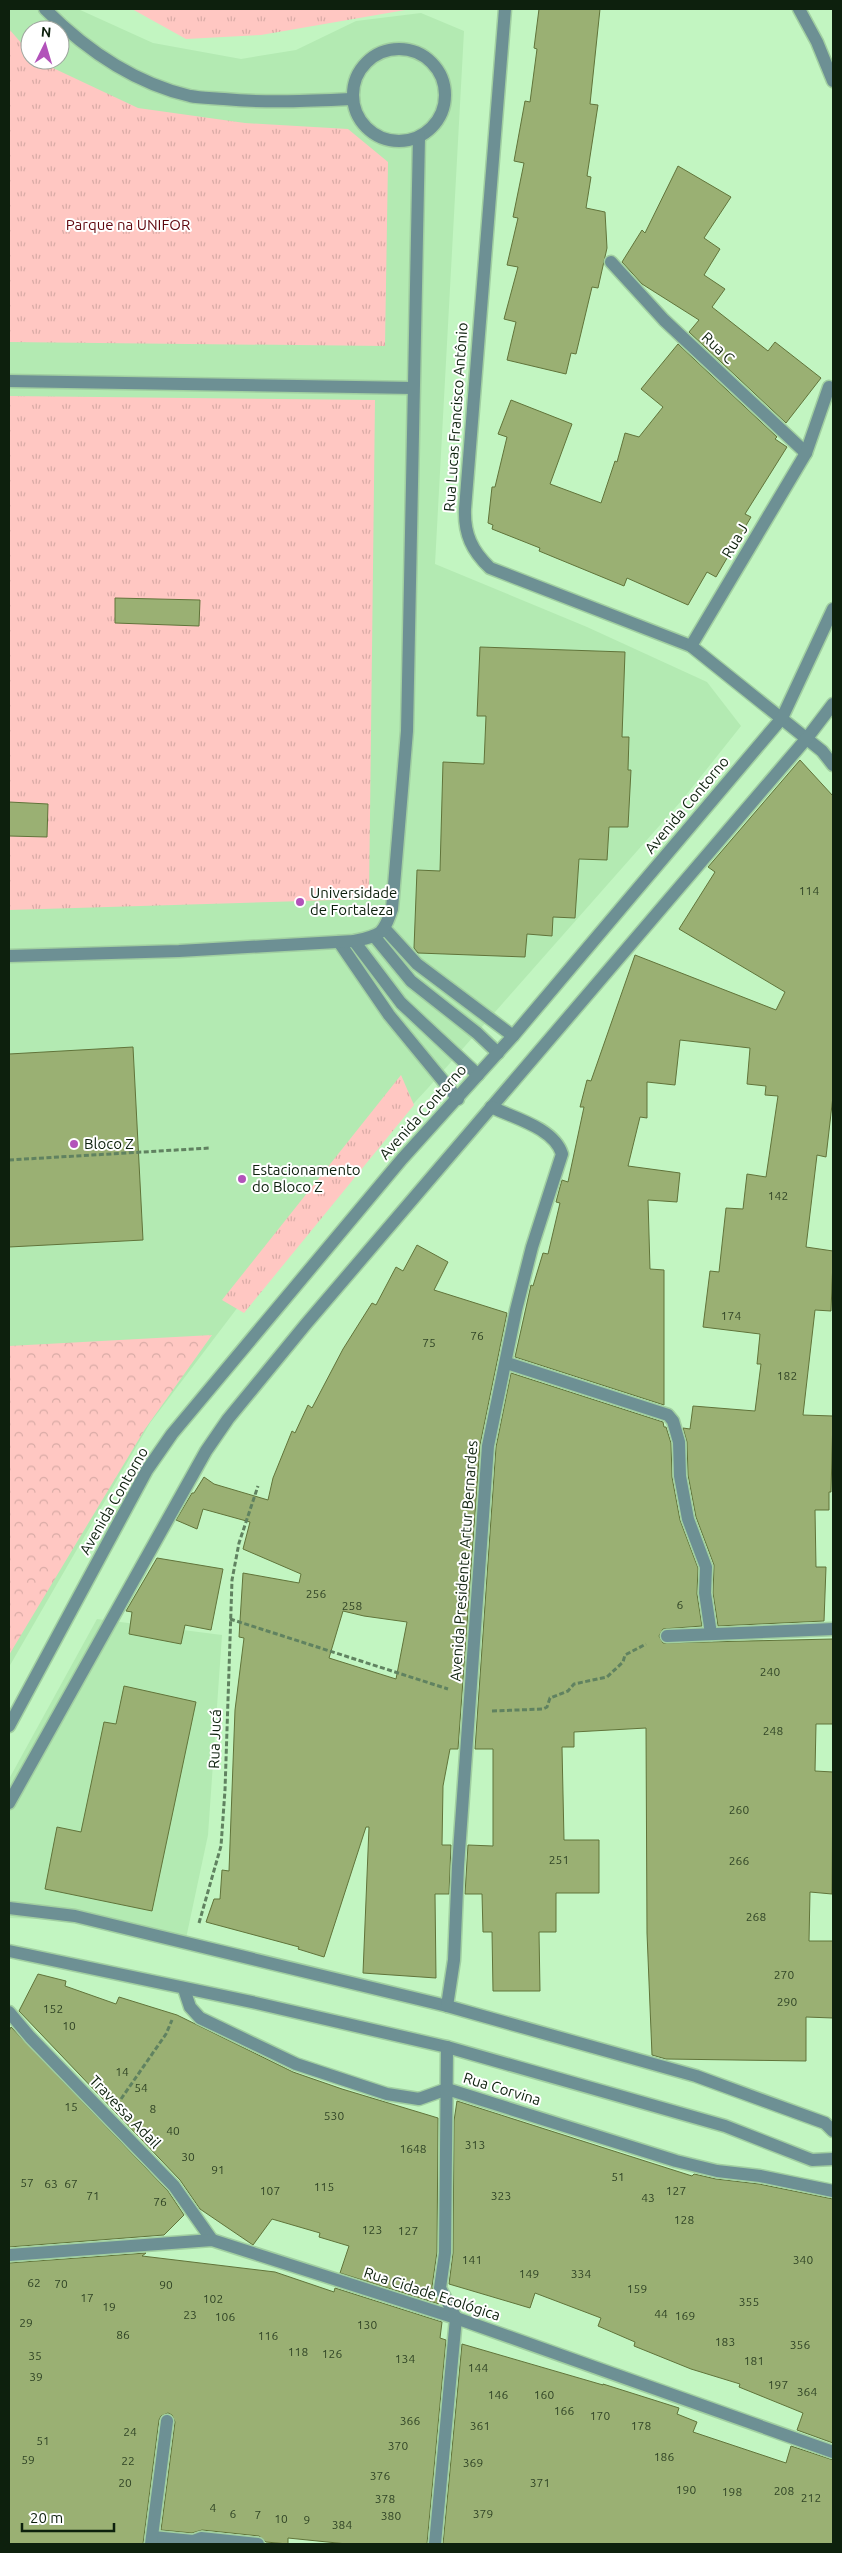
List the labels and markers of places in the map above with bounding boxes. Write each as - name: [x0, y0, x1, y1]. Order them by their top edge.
- place label: Universidade de Fortaleza: [310, 884, 397, 918]
- marker: Universidade de Fortaleza: [294, 896, 306, 908]
- place label: Bloco Z: [84, 1135, 134, 1152]
- marker: Bloco Z: [68, 1138, 80, 1150]
- place label: Estacionamento do Bloco Z: [252, 1161, 361, 1195]
- marker: Estacionamento do Bloco Z: [236, 1173, 248, 1185]

